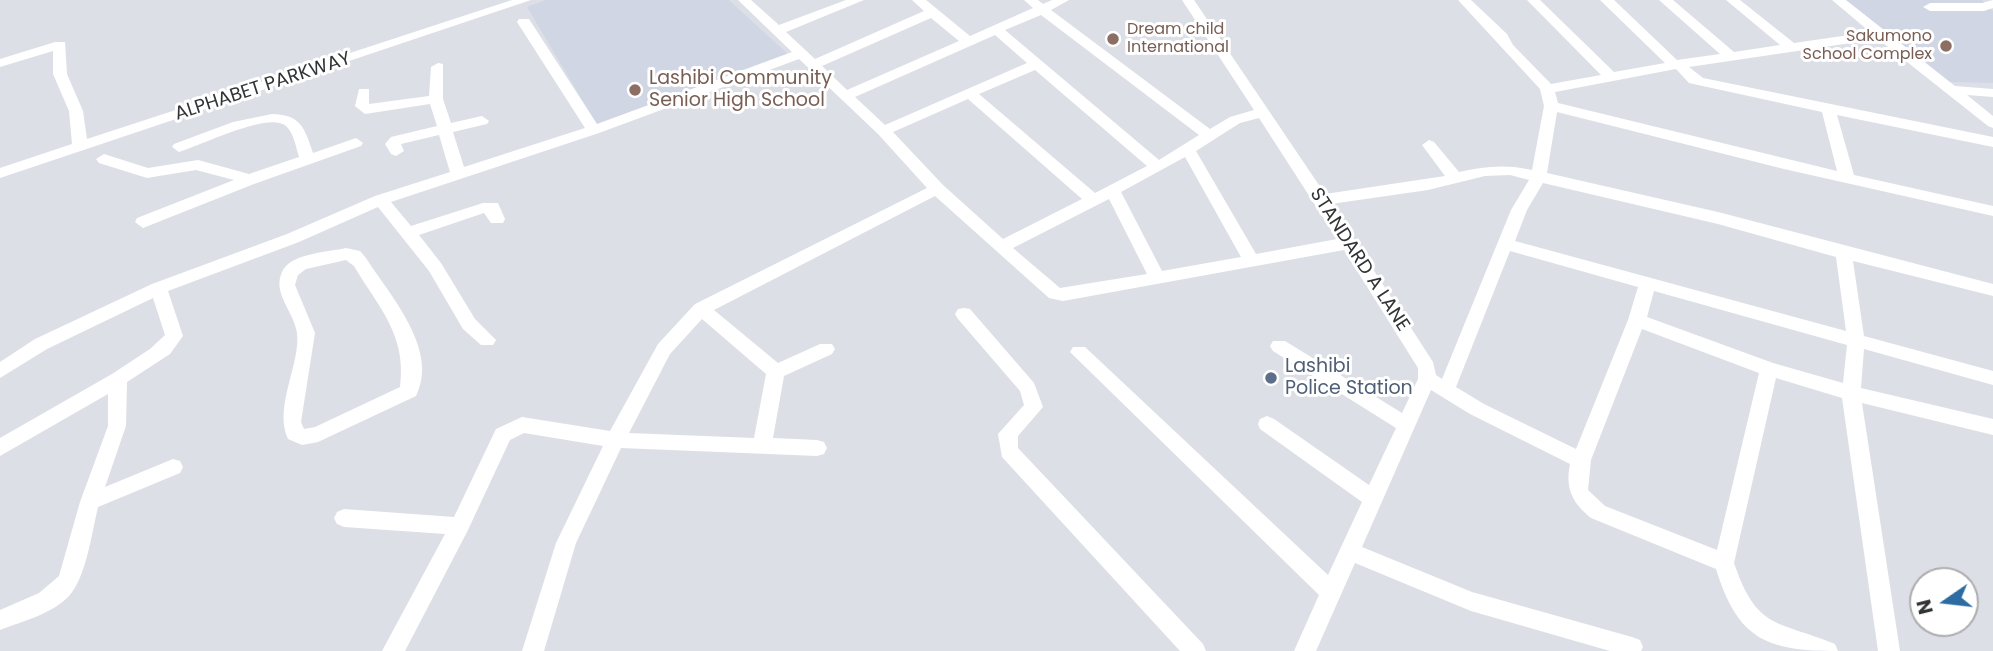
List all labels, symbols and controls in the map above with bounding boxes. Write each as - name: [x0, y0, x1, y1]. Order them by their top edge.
- place label: Dream child International: [1127, 20, 1229, 58]
- place label: Sakumono School Complex: [1803, 27, 1932, 65]
- marker: Dream child International: [1105, 31, 1121, 47]
- marker: Sakumono School Complex: [1938, 38, 1954, 54]
- street label: ALPHABET PARKWAY: [172, 48, 354, 126]
- place label: Lashibi Community Senior High School: [649, 68, 832, 112]
- marker: Lashibi Community Senior High School: [627, 82, 643, 98]
- street label: STANDARD A LANE: [1304, 184, 1414, 336]
- place label: Lashibi Police Station: [1285, 356, 1413, 400]
- marker: Lashibi Police Station: [1263, 370, 1279, 386]
- north arrow: [1909, 567, 1979, 637]
- text: N: [1910, 597, 1940, 617]

